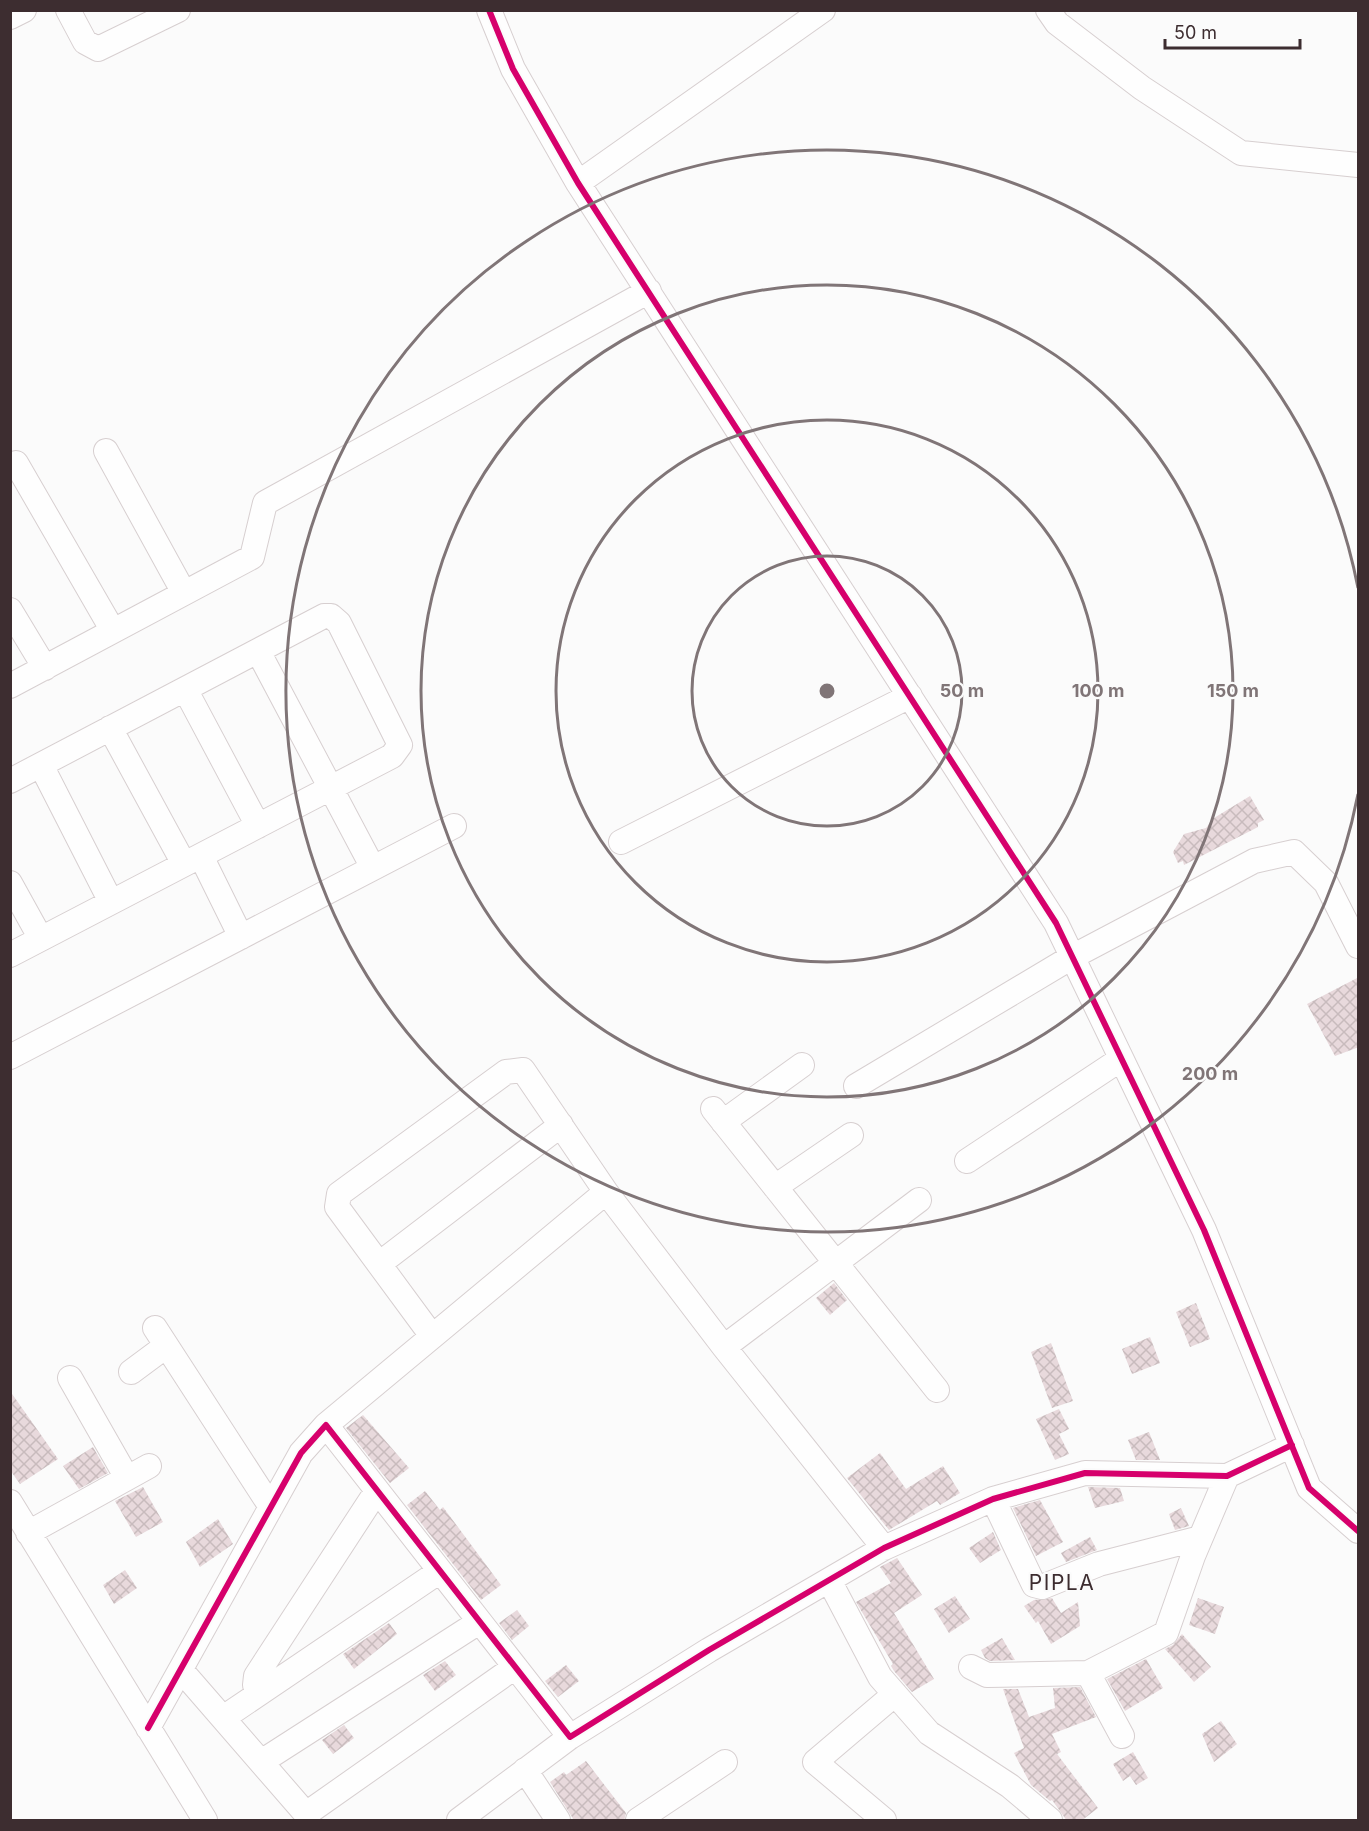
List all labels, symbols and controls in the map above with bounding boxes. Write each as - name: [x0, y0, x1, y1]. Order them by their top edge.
- scale bar: [1165, 12, 1300, 50]
- text: 50 m: [1174, 22, 1217, 43]
- text: 50 m: [940, 680, 984, 701]
- text: 100 m: [1072, 680, 1124, 701]
- text: 150 m: [1207, 680, 1259, 701]
- centre of rings: [817, 681, 837, 701]
- text: 200 m: [1182, 1063, 1238, 1084]
- district label: PIPLA: [1029, 1570, 1095, 1595]

